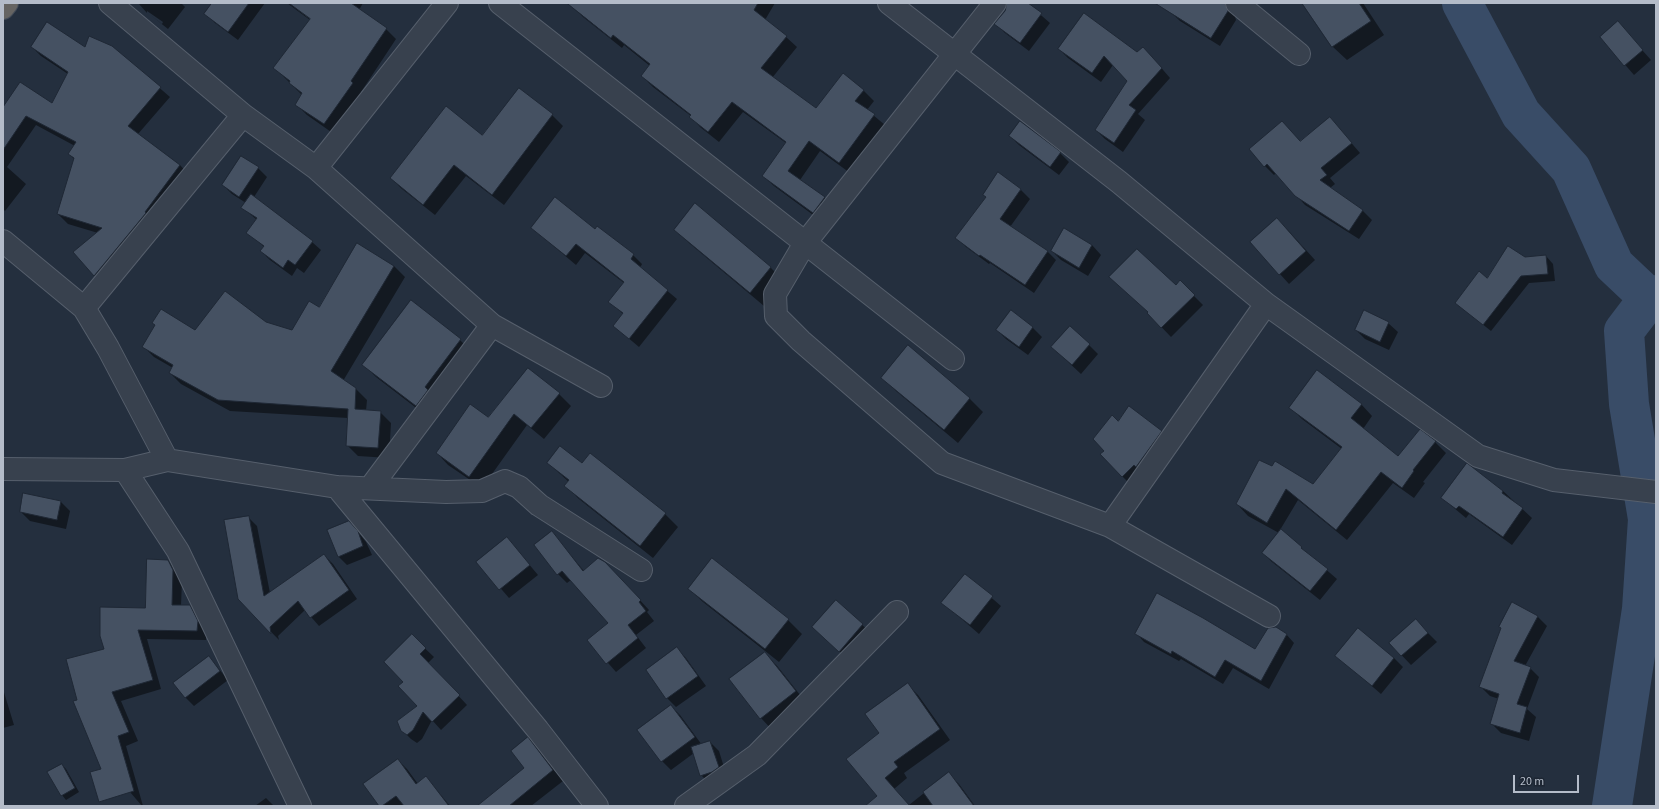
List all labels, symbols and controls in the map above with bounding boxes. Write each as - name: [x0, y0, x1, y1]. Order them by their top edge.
- scale bar: [1515, 767, 1581, 793]
- text: 20 m: [1520, 773, 1544, 790]

